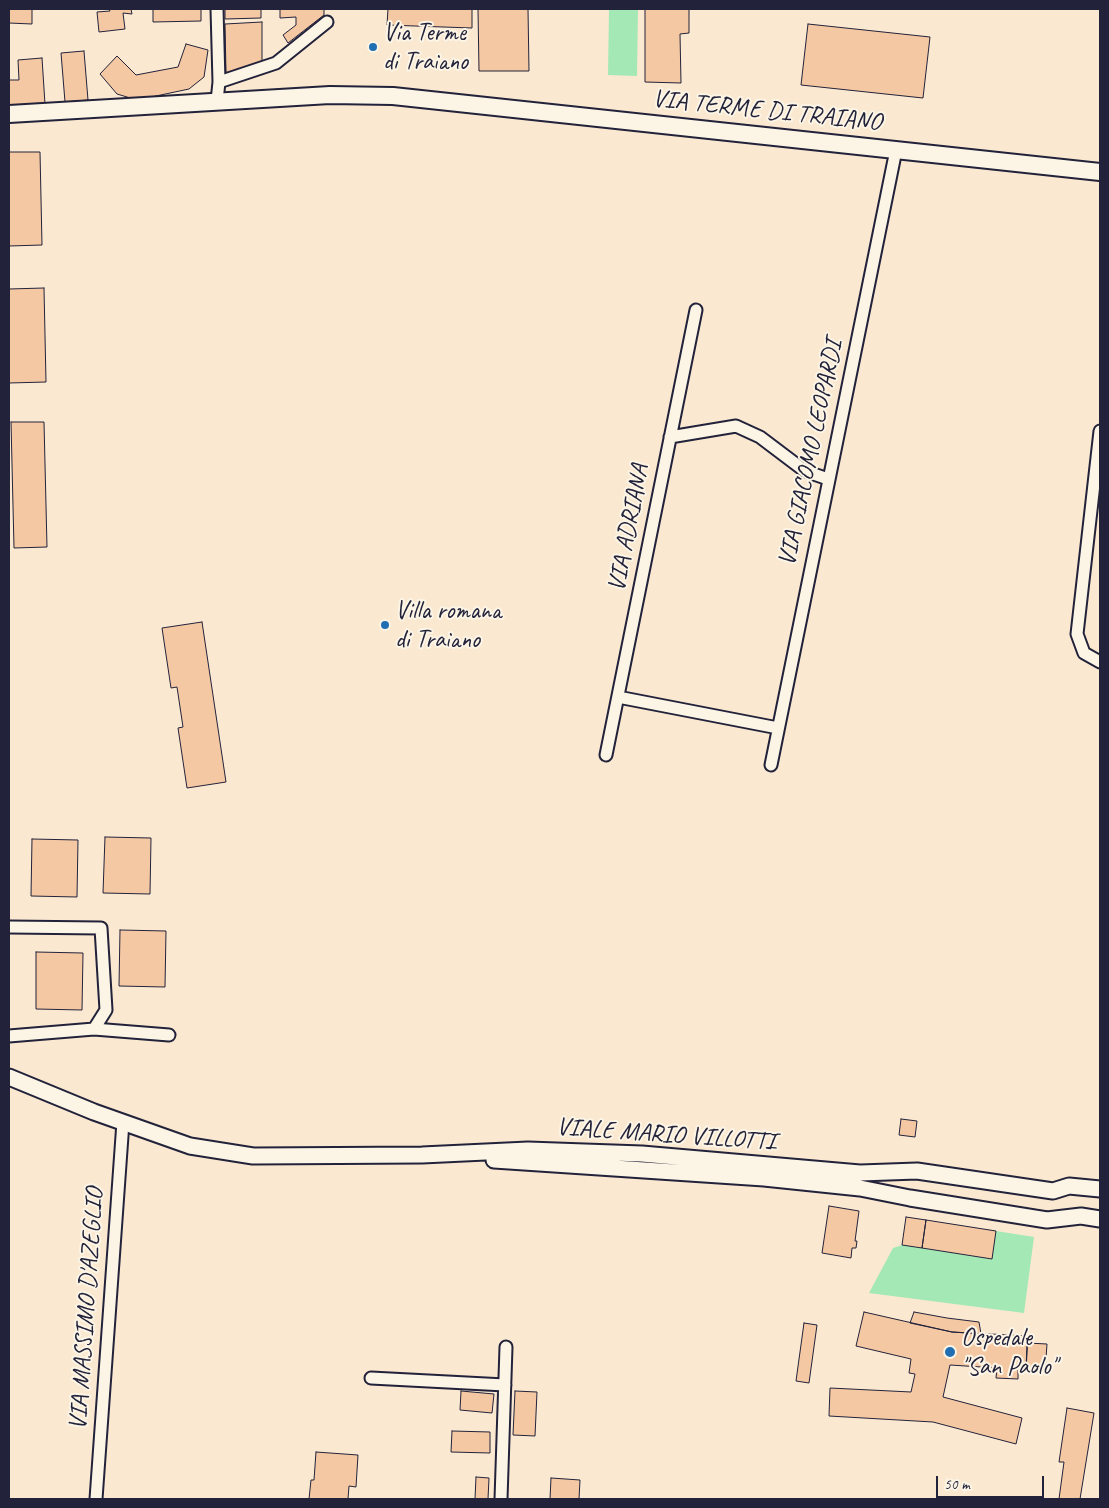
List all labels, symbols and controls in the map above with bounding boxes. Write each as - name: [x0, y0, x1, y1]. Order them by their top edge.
- place label: Via Terme di Traiano: [383, 18, 468, 77]
- marker: Via Terme di Traiano: [367, 41, 379, 53]
- street label: VIA TERME DI TRAIANO: [651, 84, 883, 138]
- street label: VIA GIACOMO LEOPARDI: [772, 337, 850, 569]
- street label: VIA ADRIANA: [602, 462, 656, 594]
- place label: Villa romana di Traiano: [395, 596, 501, 655]
- marker: Villa romana di Traiano: [379, 619, 391, 631]
- street label: VIALE MARIO VILLOTTI: [555, 1112, 777, 1158]
- street label: VIA MASSIMO D'AZEGLIO: [64, 1187, 110, 1431]
- place label: Ospedale "San Paolo": [961, 1323, 1056, 1382]
- marker: Ospedale "San Paolo": [943, 1345, 957, 1359]
- scale bar: [939, 1466, 1046, 1498]
- text: 50 m: [944, 1475, 970, 1494]

